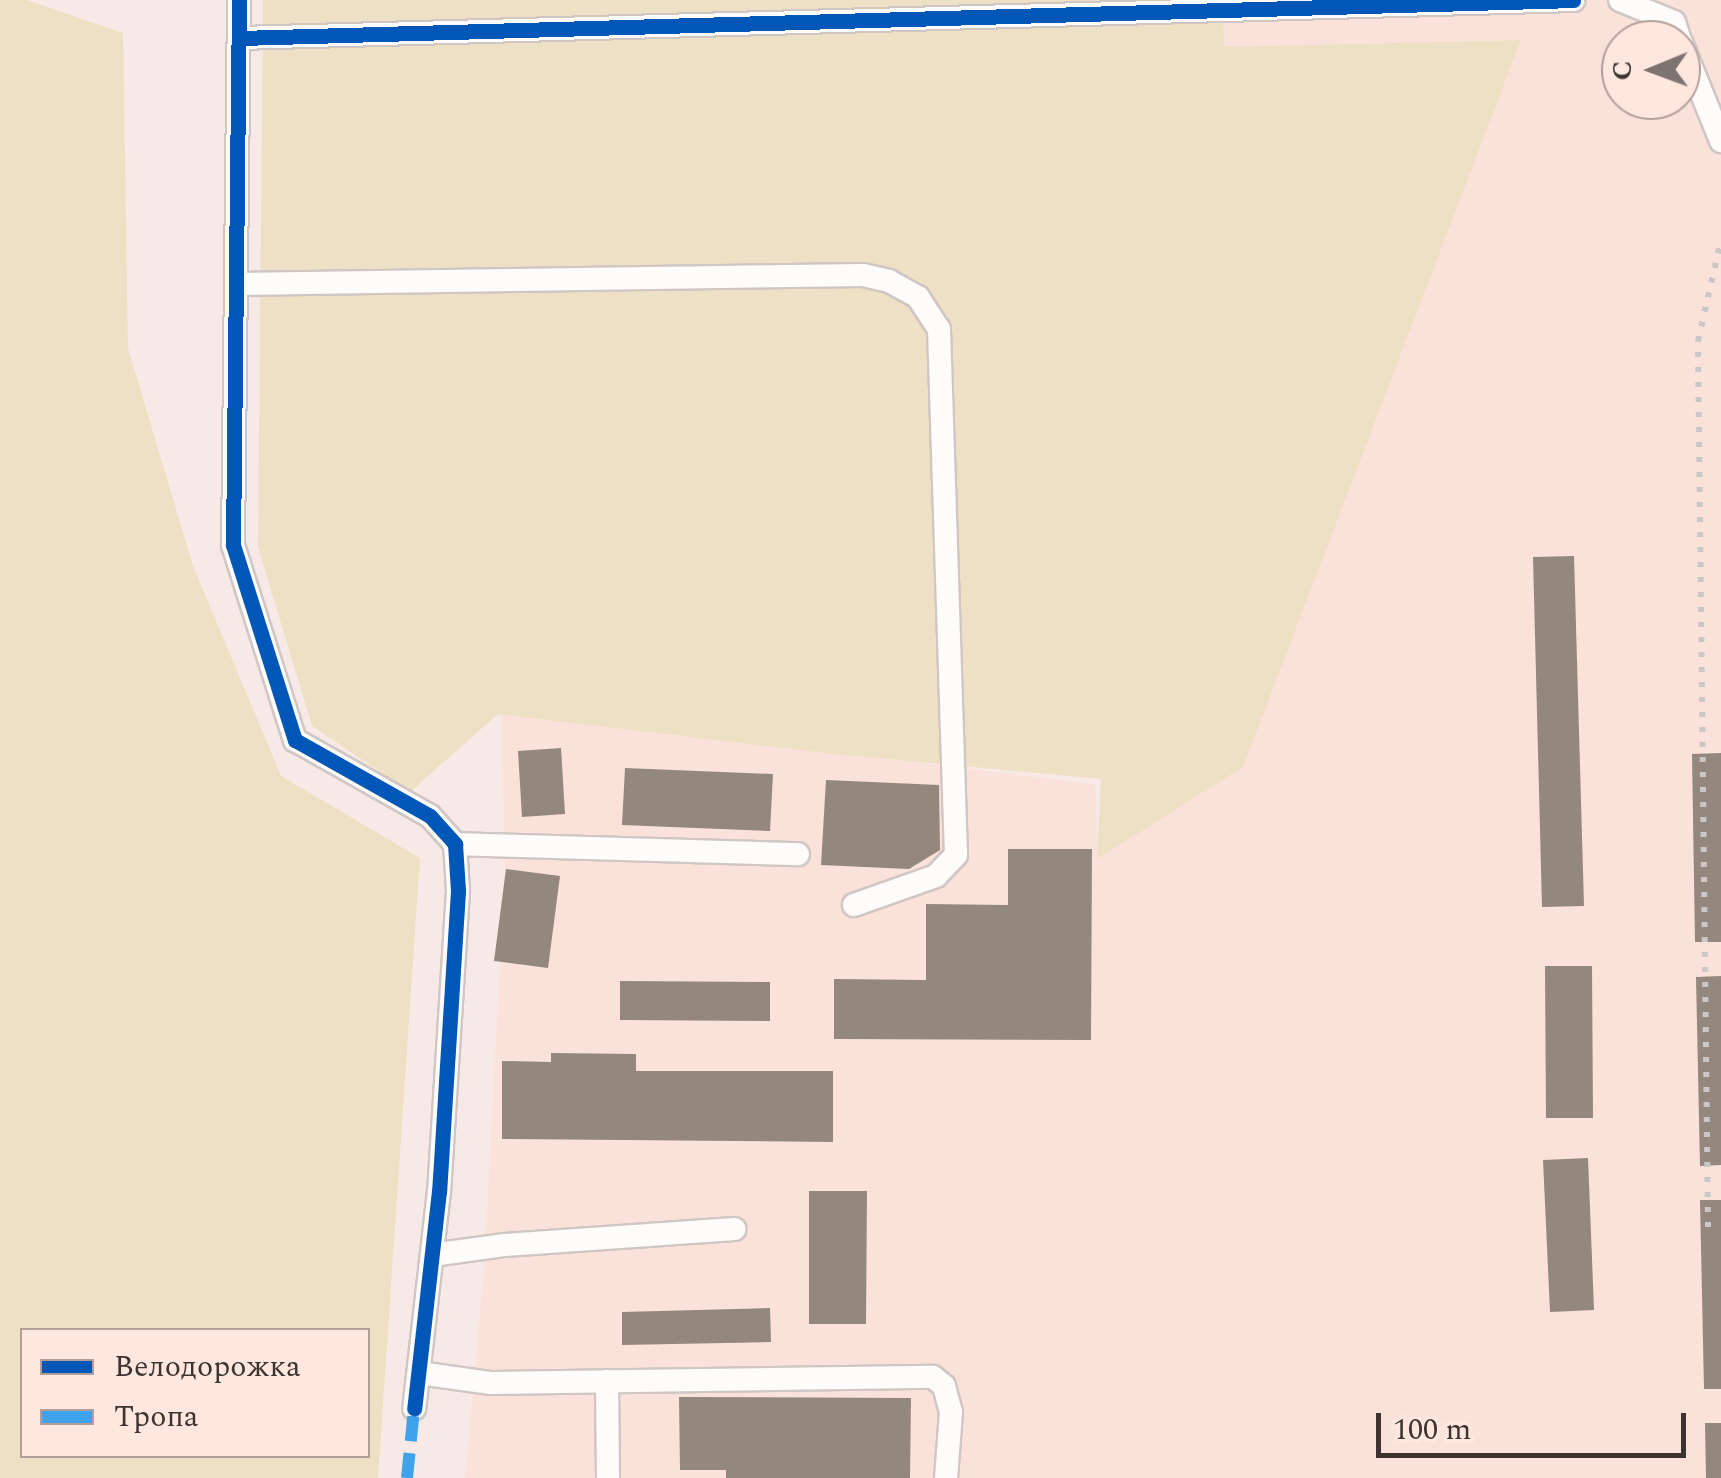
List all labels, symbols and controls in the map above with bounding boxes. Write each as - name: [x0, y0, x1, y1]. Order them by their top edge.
- north arrow: [1601, 20, 1701, 120]
- text: С: [1601, 60, 1644, 81]
- legend: [20, 1328, 370, 1458]
- text: Велодорожка: [114, 1344, 301, 1390]
- scale bar: [1381, 1393, 1691, 1455]
- text: Тропа: [114, 1394, 199, 1440]
- text: 100 m: [1393, 1407, 1471, 1453]

